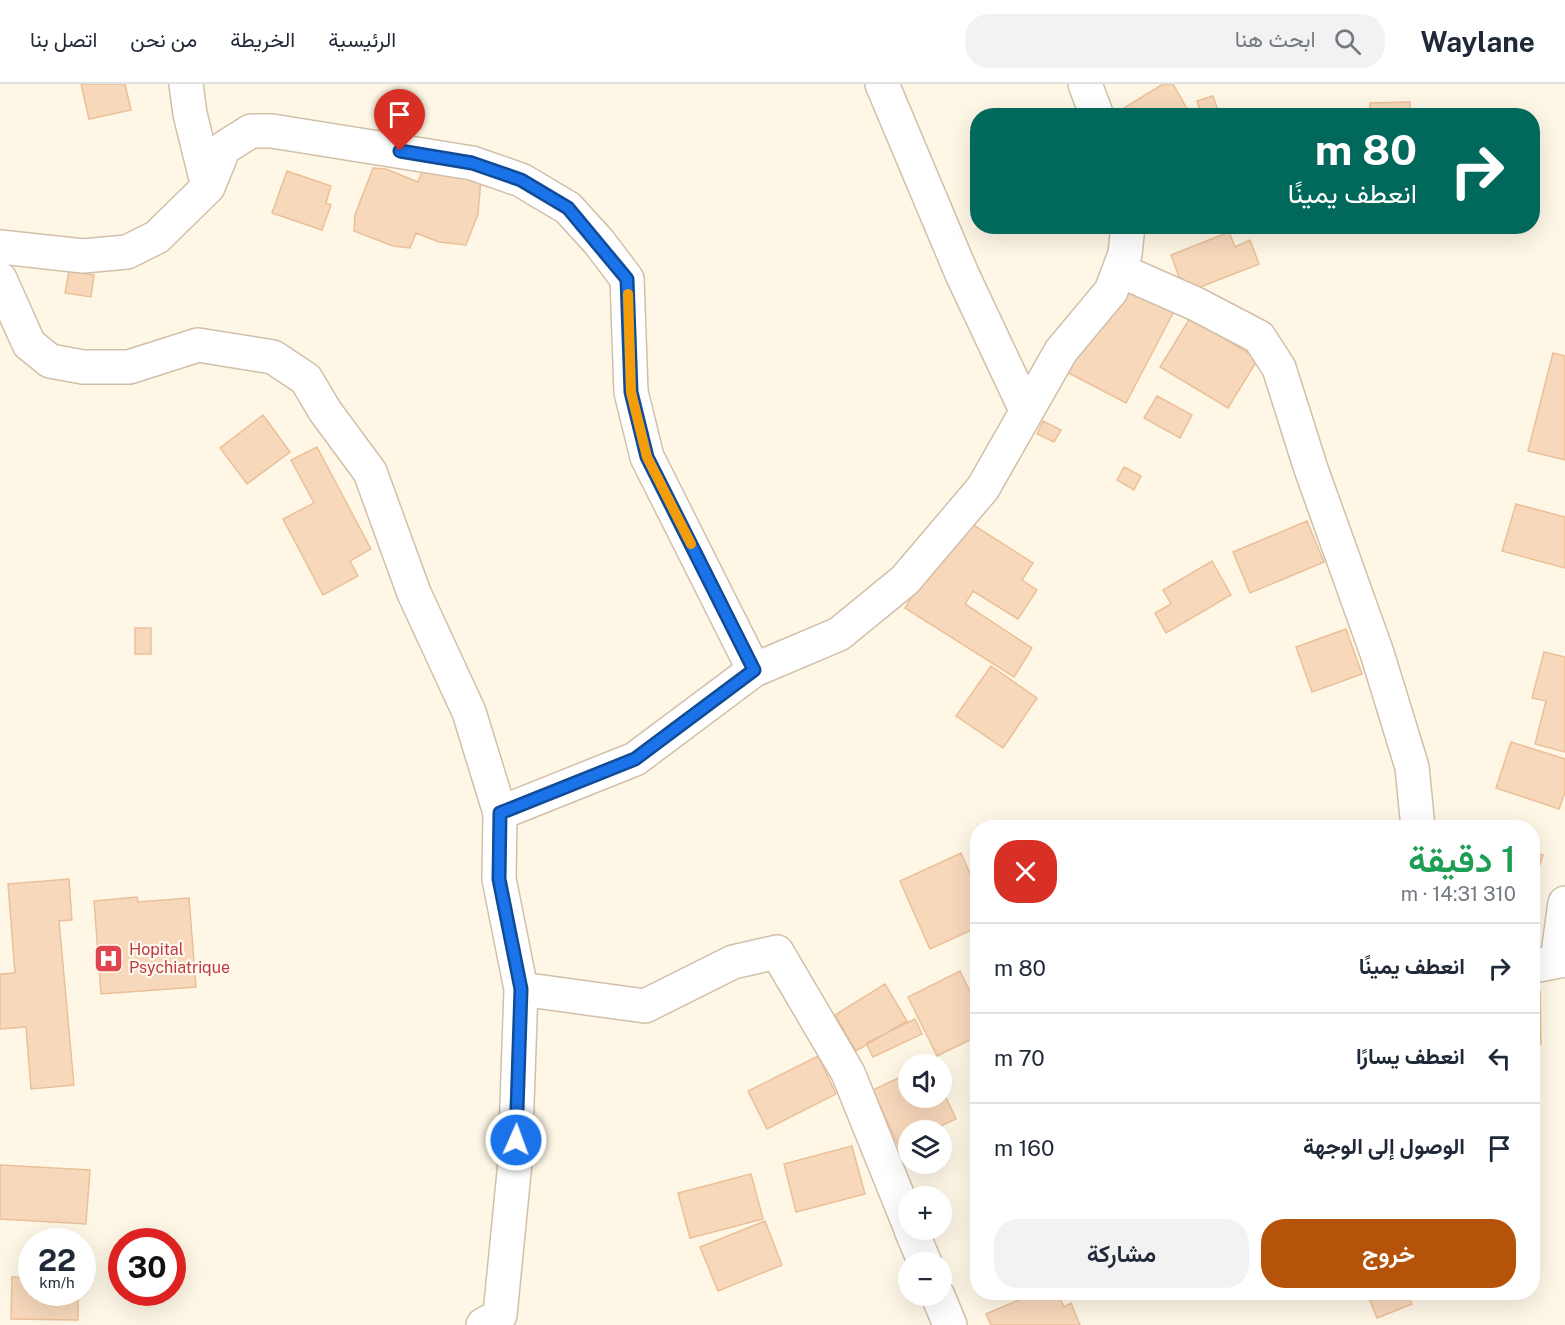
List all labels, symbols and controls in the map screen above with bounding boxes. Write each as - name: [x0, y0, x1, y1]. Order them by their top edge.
- search box: [965, 14, 1385, 68]
- icon: search: [1331, 25, 1364, 58]
- text: Waylane: [1421, 25, 1535, 58]
- text: ابحث هنا: [1235, 26, 1316, 52]
- text: اتصل بنا: [30, 27, 97, 52]
- text: من نحن: [130, 27, 197, 52]
- text: الخريطة: [230, 27, 295, 52]
- text: الرئيسية: [328, 27, 396, 52]
- pin: [374, 89, 425, 151]
- icon: arrive: [383, 98, 416, 131]
- text: 80 m: [1315, 125, 1417, 174]
- icon: right: [1438, 132, 1516, 210]
- text: انعطف يمينًا: [1288, 177, 1417, 209]
- text: 1 دقيقة: [1408, 838, 1516, 880]
- button: close: [994, 840, 1057, 903]
- text: 310 m · 14:31: [1401, 882, 1516, 906]
- place label: Hopital Psychiatrique: [129, 940, 230, 977]
- hospital icon: Hopital Psychiatrique: [92, 942, 124, 974]
- icon: right: [1483, 952, 1516, 985]
- text: انعطف يمينًا: [1359, 953, 1465, 979]
- text: 80 m: [994, 955, 1046, 981]
- icon: left: [1483, 1042, 1516, 1075]
- text: انعطف يسارًا: [1356, 1043, 1465, 1069]
- text: 70 m: [994, 1045, 1045, 1071]
- map controls: [898, 1054, 952, 1306]
- button: sound: [898, 1054, 952, 1108]
- position arrow: [484, 1108, 548, 1172]
- button: layers: [898, 1120, 952, 1174]
- icon: arrive: [1483, 1132, 1516, 1165]
- text: الوصول إلى الوجهة: [1303, 1133, 1465, 1159]
- text: 160 m: [994, 1135, 1054, 1161]
- button: +: [898, 1186, 952, 1240]
- button: مشاركة: [994, 1219, 1249, 1288]
- button: خروج: [1261, 1219, 1516, 1288]
- speed limit sign: 30: [108, 1228, 186, 1306]
- text: 22: [38, 1242, 76, 1278]
- button: −: [898, 1252, 952, 1306]
- text: km/h: [39, 1274, 75, 1291]

